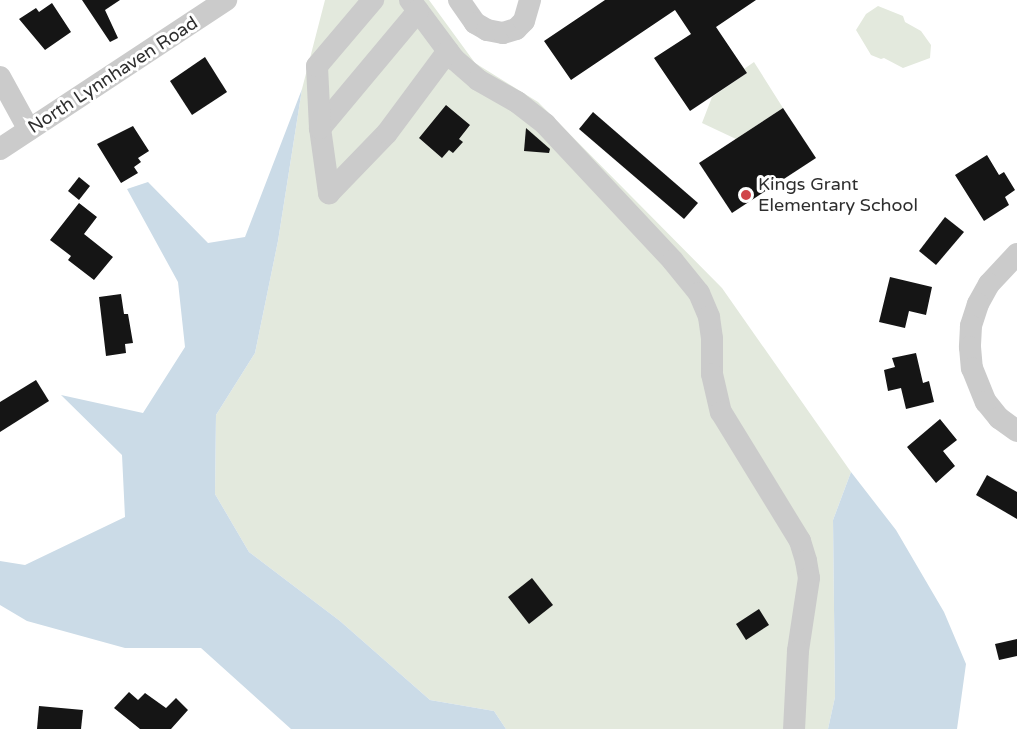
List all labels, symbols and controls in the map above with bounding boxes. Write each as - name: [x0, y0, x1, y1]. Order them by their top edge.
- street label: North Lynnhaven Road: [24, 12, 202, 138]
- place label: Kings Grant Elementary School: [758, 174, 918, 216]
- marker: Kings Grant Elementary School: [739, 188, 753, 202]

